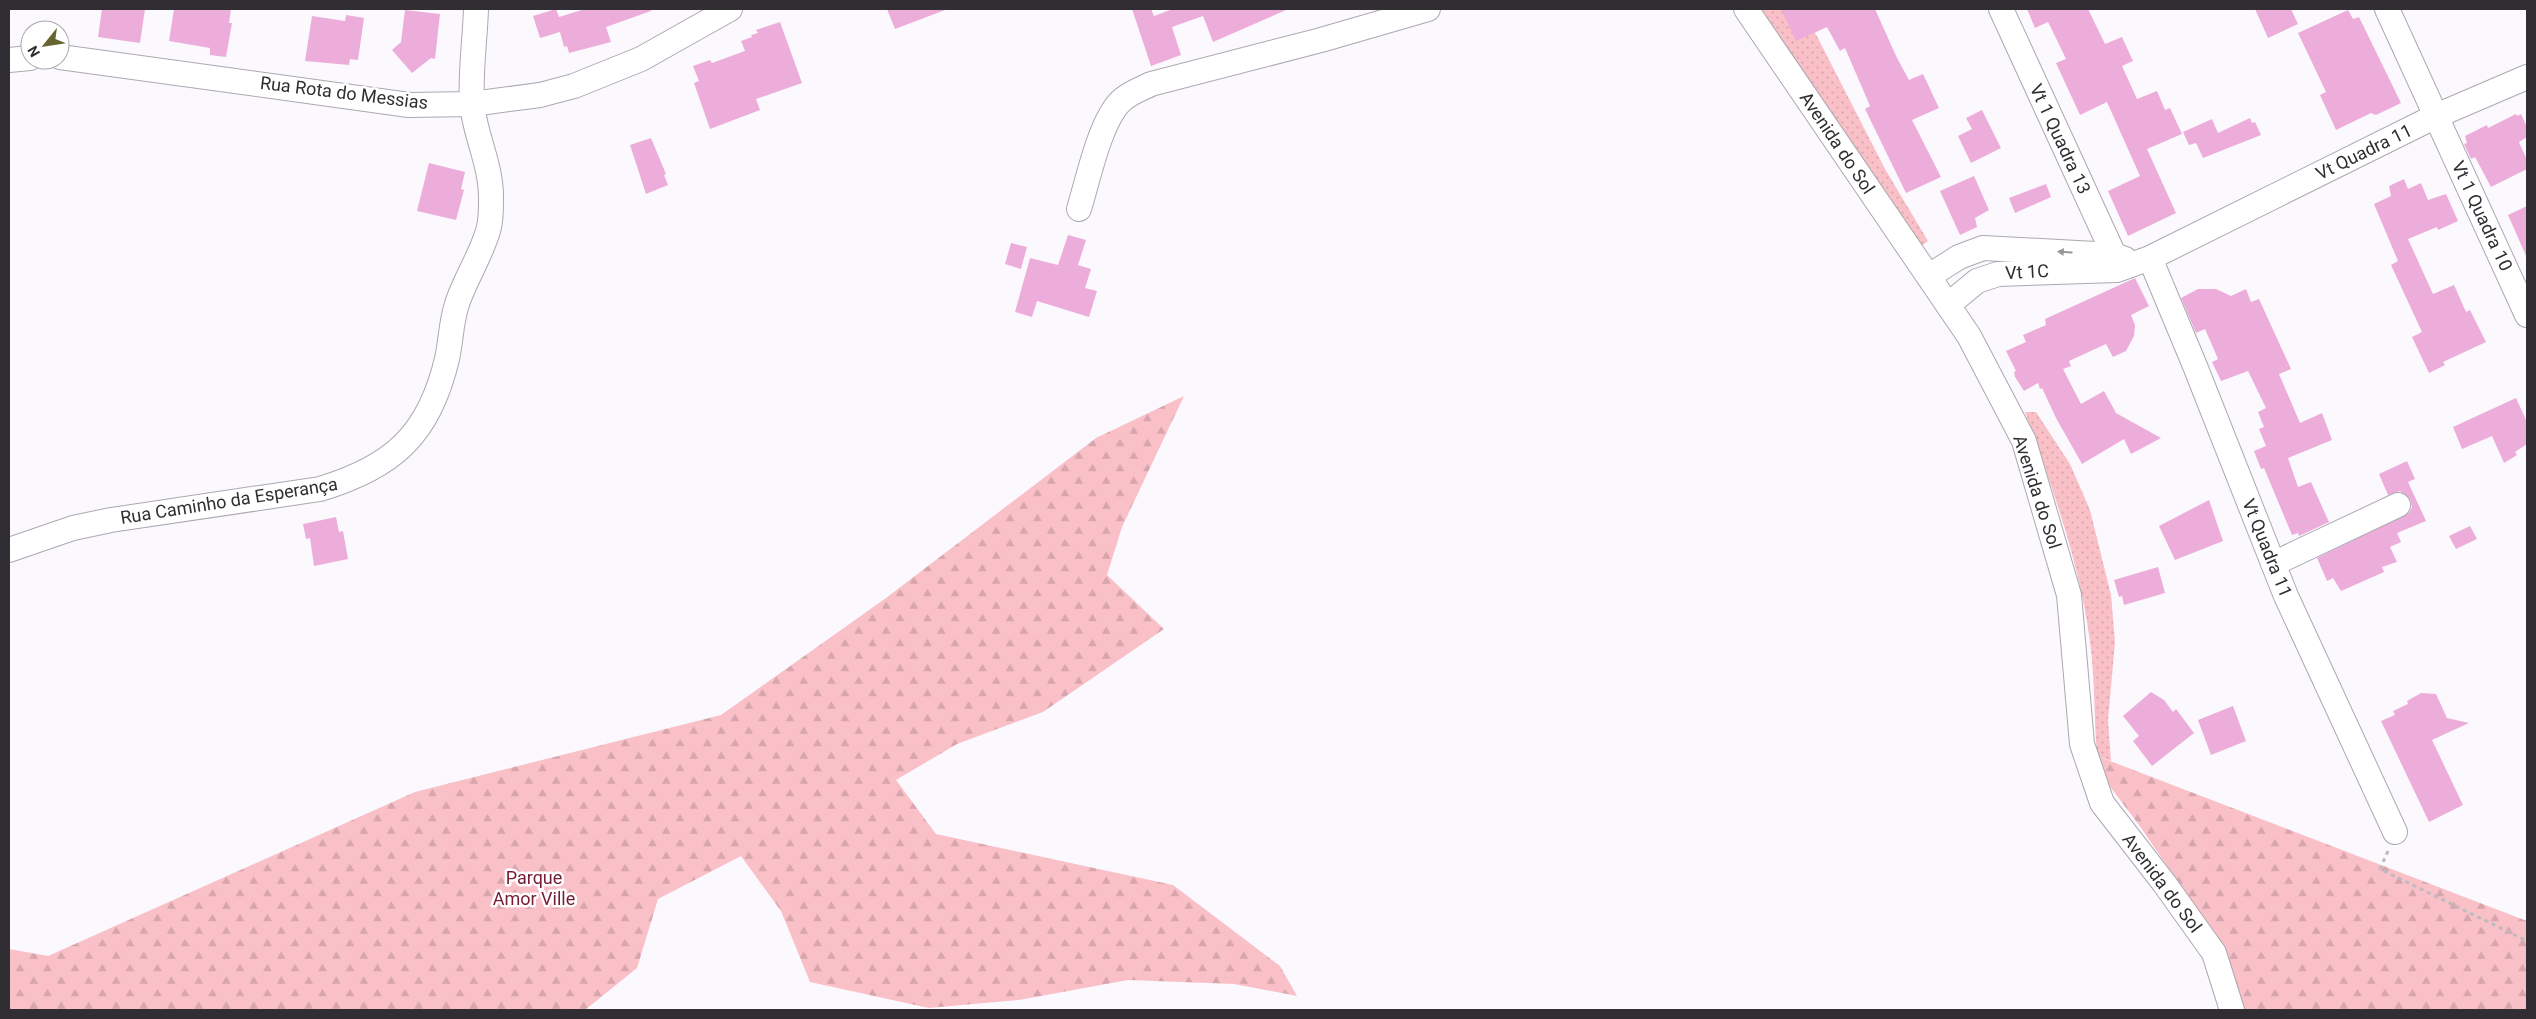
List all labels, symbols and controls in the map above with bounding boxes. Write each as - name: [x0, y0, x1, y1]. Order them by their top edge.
- north arrow: [20, 20, 70, 70]
- text: N: [24, 43, 43, 60]
- street label: Rua Rota do Messias: [259, 72, 429, 113]
- street label: Vt 1 Quadra 13: [2026, 80, 2095, 197]
- street label: Avenida do Sol: [1796, 88, 1879, 198]
- street label: Vt Quadra 11: [2312, 119, 2415, 184]
- street label: Vt 1 Quadra 10: [2448, 157, 2517, 274]
- one-way arrow: [2057, 247, 2073, 255]
- street label: Vt 1C: [2005, 260, 2049, 283]
- street label: Avenida do Sol: [2009, 432, 2066, 551]
- street label: Rua Caminho da Esperança: [119, 473, 339, 528]
- street label: Vt Quadra 11: [2238, 496, 2297, 600]
- street label: Avenida do Sol: [2118, 829, 2206, 936]
- park label: Parque Amor Ville: [493, 867, 575, 909]

